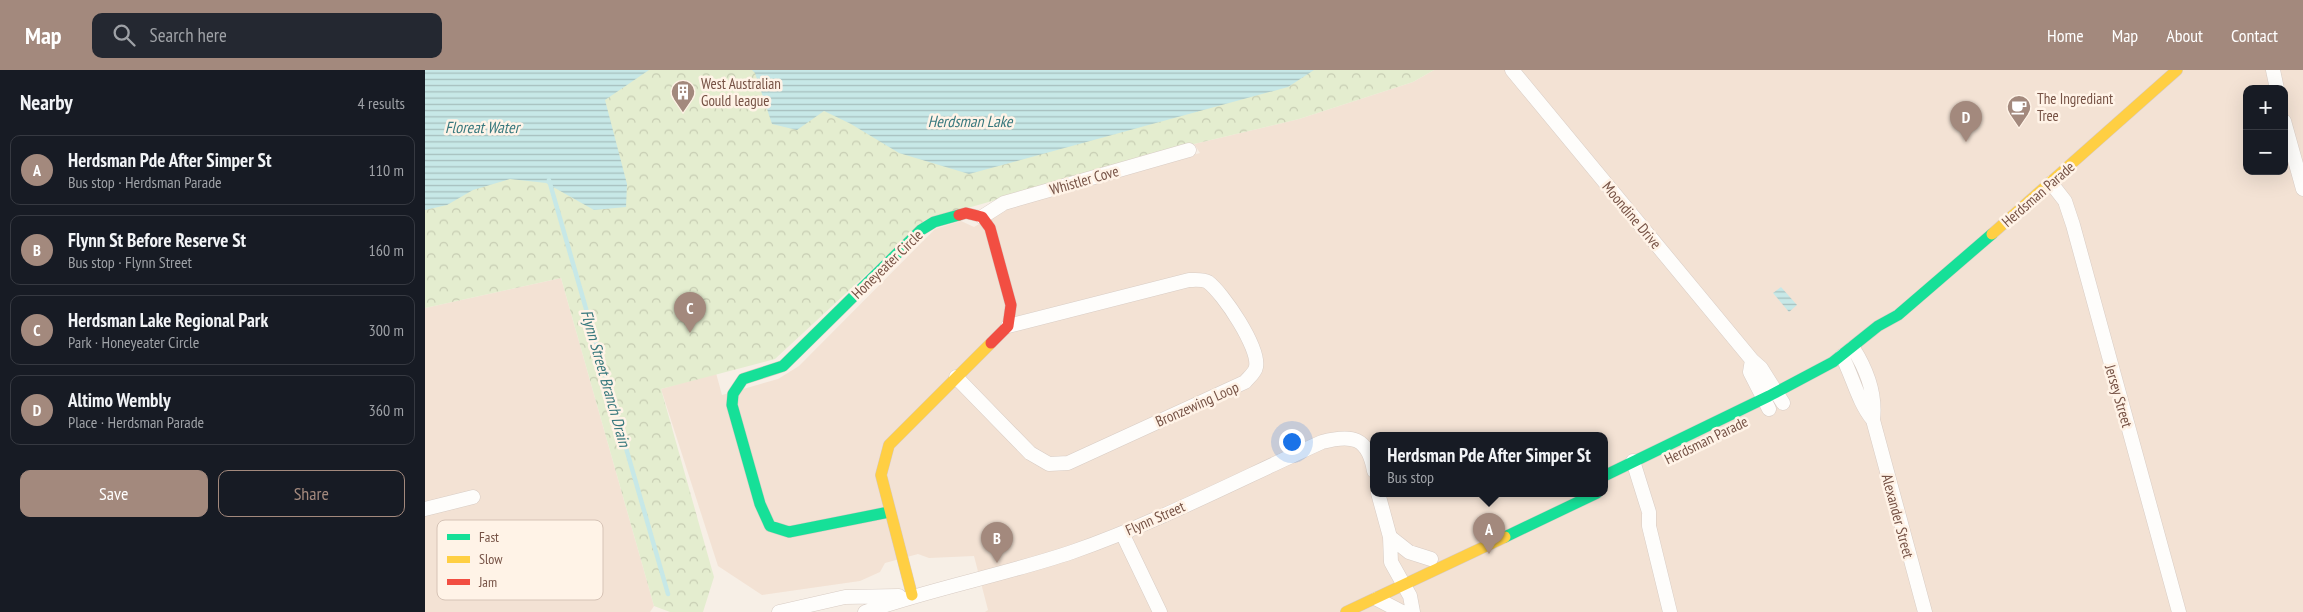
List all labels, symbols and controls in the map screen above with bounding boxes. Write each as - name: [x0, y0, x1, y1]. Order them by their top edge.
- search box: [92, 13, 442, 58]
- text: Map: [25, 20, 62, 51]
- icon: search: [110, 21, 138, 49]
- text: Search here: [150, 23, 227, 47]
- text: Home: [2047, 24, 2084, 47]
- text: Map: [2112, 24, 2138, 47]
- text: About: [2166, 24, 2203, 47]
- text: Contact: [2231, 24, 2278, 47]
- place label: West Australian Gould league: [701, 74, 781, 110]
- building icon: West Australian Gould league: [670, 79, 696, 113]
- map controls: [2243, 85, 2288, 175]
- button: +: [2243, 85, 2288, 130]
- text: Nearby: [20, 89, 73, 116]
- place label: The Ingrediant Tree: [2037, 89, 2113, 125]
- text: 4 results: [358, 93, 405, 113]
- cafe icon: The Ingrediant Tree: [2006, 94, 2032, 128]
- pin: D: [1950, 101, 1982, 142]
- water label: Herdsman Lake: [928, 111, 1014, 131]
- water label: Floreat Water: [445, 117, 522, 137]
- button: −: [2243, 130, 2288, 175]
- text: Herdsman Pde After Simper St: [68, 148, 272, 172]
- street label: Herdsman Parade: [1998, 157, 2078, 231]
- text: A: [33, 160, 41, 180]
- text: 110 m: [369, 160, 404, 180]
- street label: Whistler Cove: [1047, 161, 1121, 199]
- text: Bus stop · Herdsman Parade: [68, 172, 222, 192]
- street label: Moondine Drive: [1598, 177, 1666, 253]
- street label: Honeyeater Circle: [847, 225, 927, 303]
- text: Flynn St Before Reserve St: [68, 228, 246, 252]
- text: B: [33, 240, 41, 260]
- text: 160 m: [369, 240, 404, 260]
- text: Bus stop · Flynn Street: [68, 252, 192, 272]
- pin: C: [674, 292, 706, 333]
- water label: Flynn Street Branch Drain: [577, 307, 635, 450]
- text: Herdsman Lake Regional Park: [68, 308, 268, 332]
- text: C: [33, 320, 41, 340]
- text: 300 m: [369, 320, 404, 340]
- text: Park · Honeyeater Circle: [68, 332, 199, 352]
- street label: Jersey Street: [2101, 361, 2137, 430]
- street label: Bronzewing Loop: [1153, 377, 1241, 431]
- text: Altimo Wembly: [68, 388, 171, 412]
- text: D: [33, 400, 41, 420]
- text: 360 m: [369, 400, 404, 420]
- text: Place · Herdsman Parade: [68, 412, 204, 432]
- street label: Herdsman Parade: [1661, 412, 1751, 468]
- your location: [1279, 429, 1305, 455]
- popup: [1370, 432, 1608, 497]
- text: Herdsman Pde After Simper St: [1387, 443, 1591, 467]
- text: Bus stop: [1387, 467, 1434, 487]
- button: Save: [20, 470, 208, 517]
- button: Share: [218, 470, 405, 517]
- street label: Alexander Street: [1878, 472, 1918, 560]
- street label: Flynn Street: [1122, 497, 1188, 539]
- pin: A: [1473, 513, 1505, 554]
- legend: [437, 520, 603, 600]
- pin: B: [981, 522, 1013, 563]
- text: Fast: [479, 528, 499, 546]
- text: Slow: [479, 550, 503, 568]
- text: Jam: [478, 573, 497, 591]

